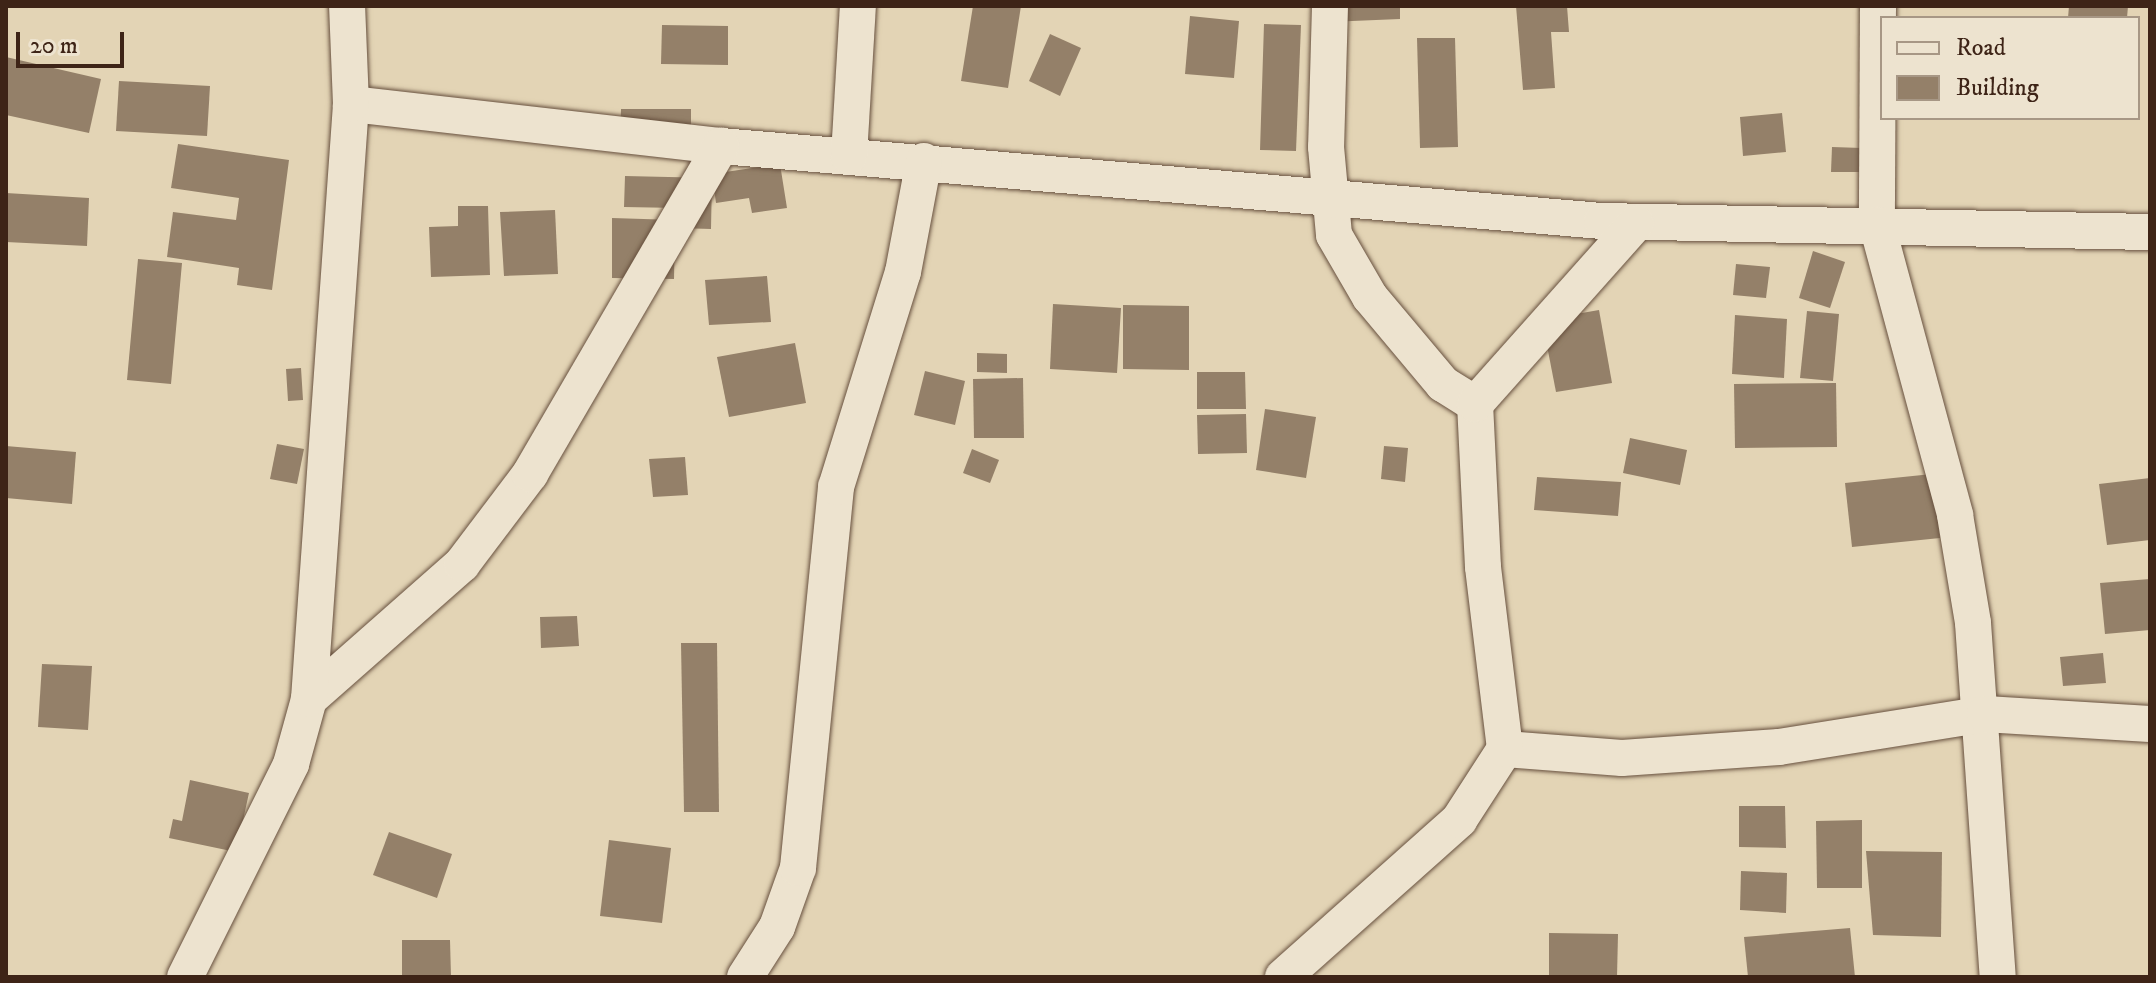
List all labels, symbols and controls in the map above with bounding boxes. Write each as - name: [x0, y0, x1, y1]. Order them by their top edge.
- scale bar: [20, 16, 128, 66]
- legend: [1880, 16, 2140, 120]
- text: 20 m: [30, 31, 78, 61]
- text: Road: [1956, 33, 2006, 63]
- text: Building: [1956, 73, 2039, 103]

